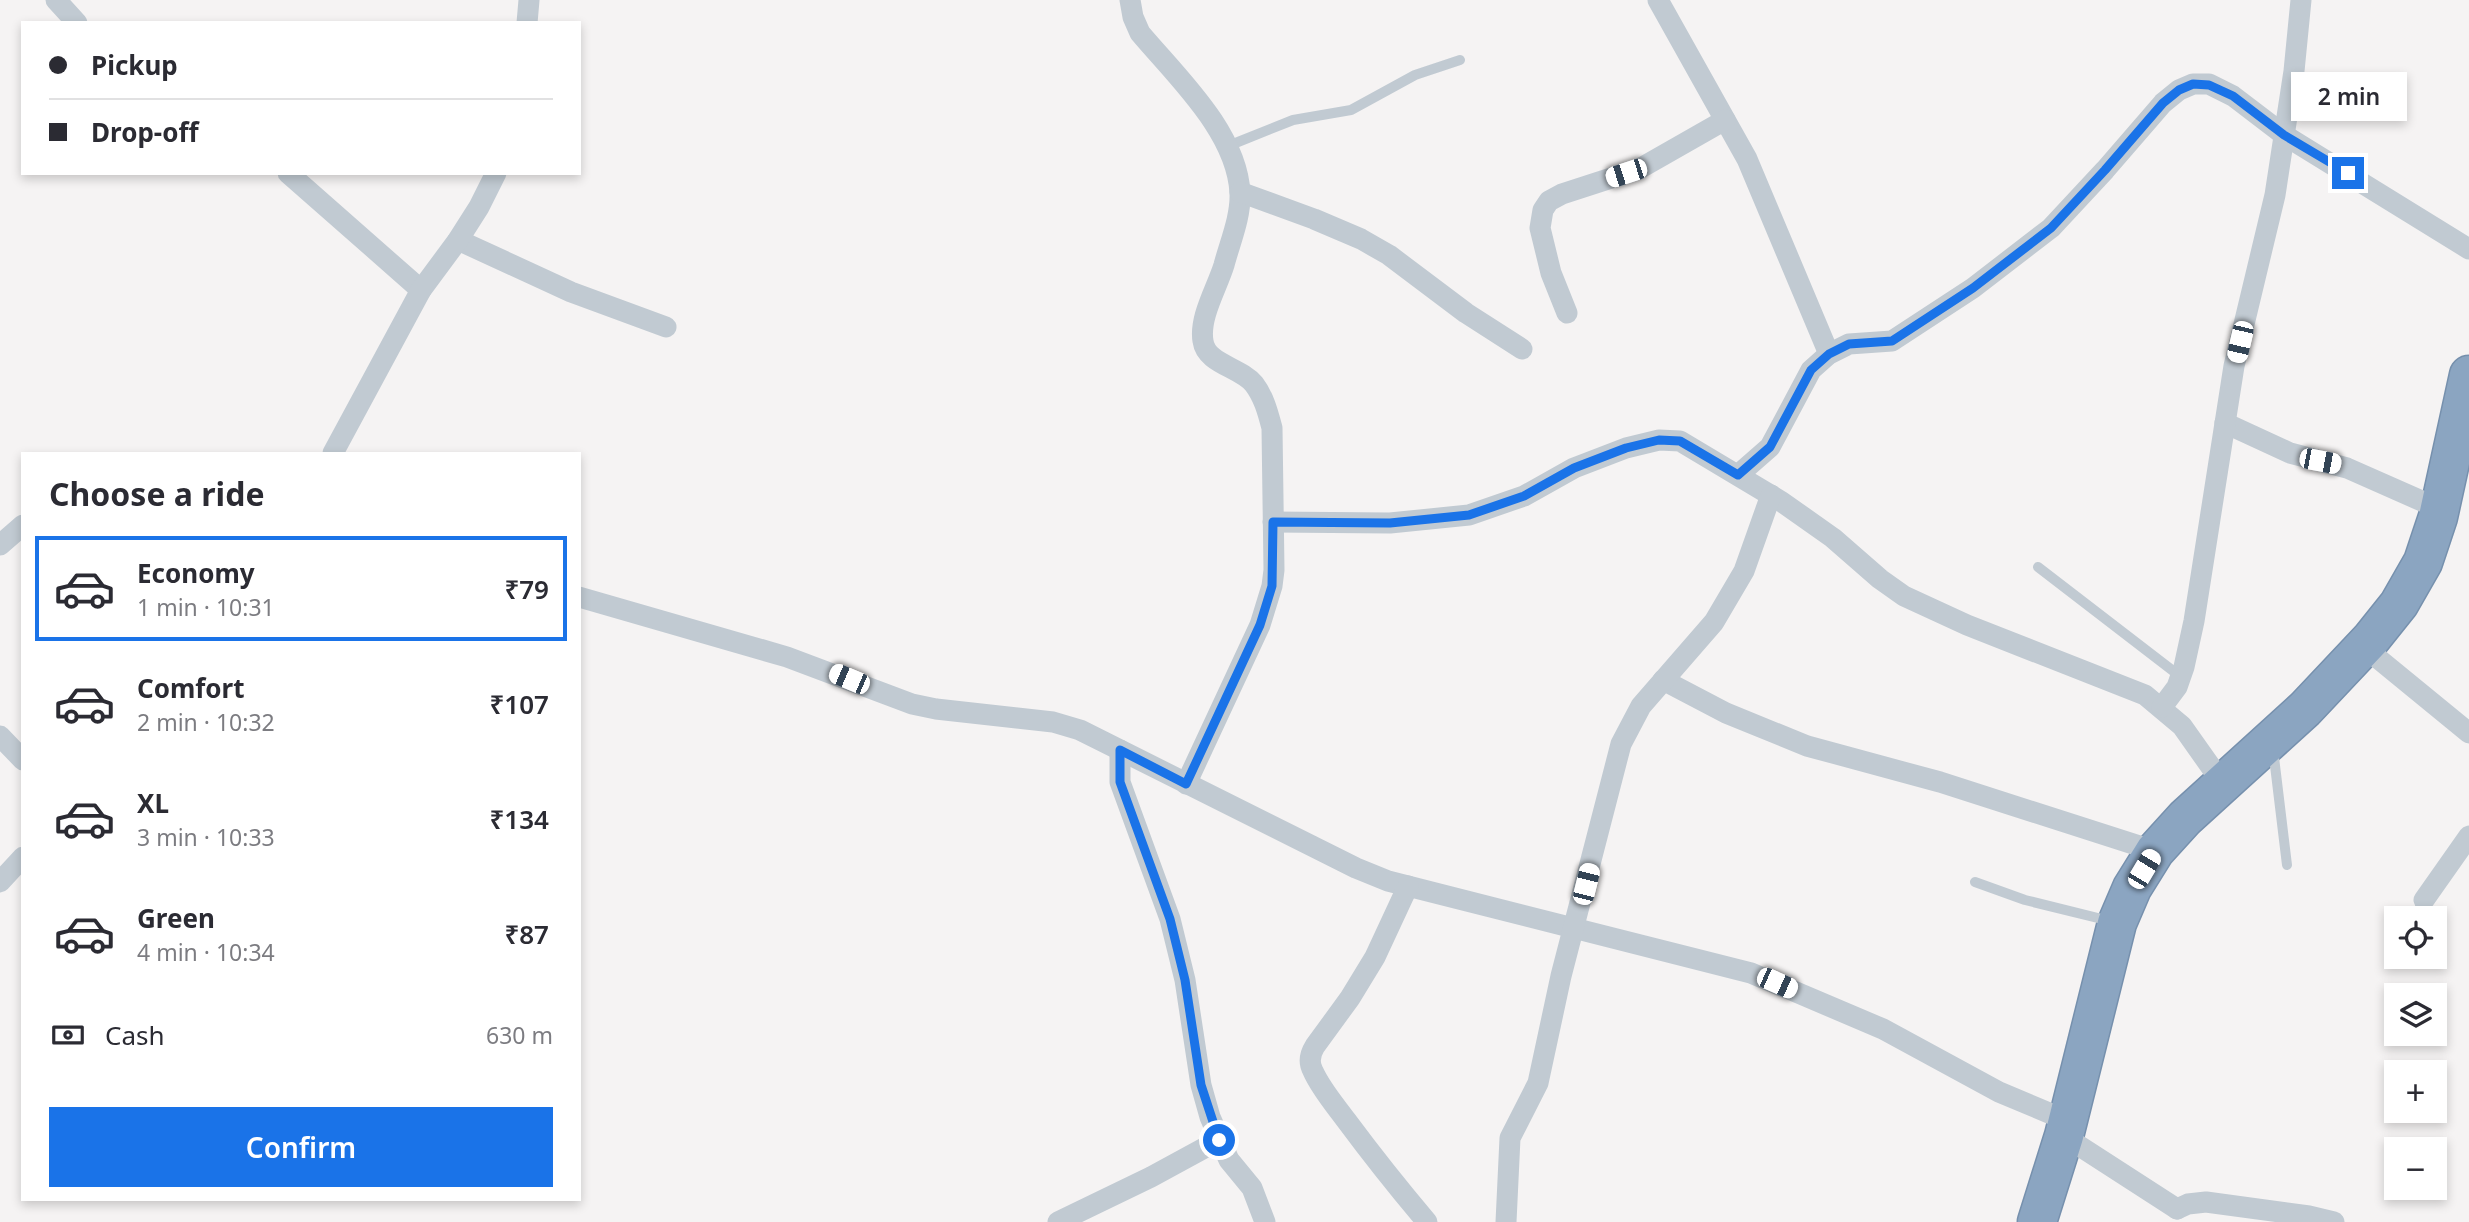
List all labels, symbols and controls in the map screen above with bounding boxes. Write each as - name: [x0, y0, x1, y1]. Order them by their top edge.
- text: Pickup: [91, 47, 178, 83]
- callout: 2 min: [2290, 72, 2406, 120]
- text: 2 min: [2318, 80, 2380, 112]
- text: Drop-off: [91, 114, 198, 150]
- car: [1603, 157, 1650, 189]
- route end: [2332, 157, 2364, 189]
- car: [2226, 319, 2255, 365]
- car: [2298, 447, 2343, 475]
- text: Choose a ride: [49, 472, 265, 515]
- text: Economy: [137, 555, 255, 591]
- icon: car: [53, 557, 116, 620]
- text: ₹79: [504, 571, 549, 607]
- text: 1 min · 10:31: [137, 591, 275, 623]
- car: [826, 661, 873, 697]
- text: Comfort: [137, 670, 245, 706]
- icon: car: [53, 672, 116, 735]
- text: ₹107: [490, 686, 549, 722]
- text: 2 min · 10:32: [137, 706, 275, 738]
- text: XL: [137, 785, 169, 821]
- icon: car: [53, 787, 116, 850]
- text: ₹134: [490, 801, 549, 837]
- text: 3 min · 10:33: [137, 821, 275, 853]
- car: [2125, 846, 2164, 892]
- car: [1571, 861, 1602, 907]
- text: Green: [137, 900, 215, 936]
- icon: car: [53, 902, 116, 965]
- map controls: [2384, 906, 2447, 1200]
- button: locate: [2384, 906, 2447, 969]
- text: ₹87: [504, 916, 549, 952]
- text: 4 min · 10:34: [137, 936, 275, 968]
- car: [1754, 965, 1801, 1001]
- button: layers: [2384, 983, 2447, 1046]
- icon: cash: [49, 1016, 87, 1054]
- text: Cash: [105, 1017, 165, 1053]
- text: 630 m: [486, 1019, 553, 1051]
- button: +: [2384, 1060, 2447, 1123]
- button: Confirm: [49, 1107, 553, 1187]
- route start: [1203, 1124, 1235, 1156]
- button: −: [2384, 1137, 2447, 1200]

